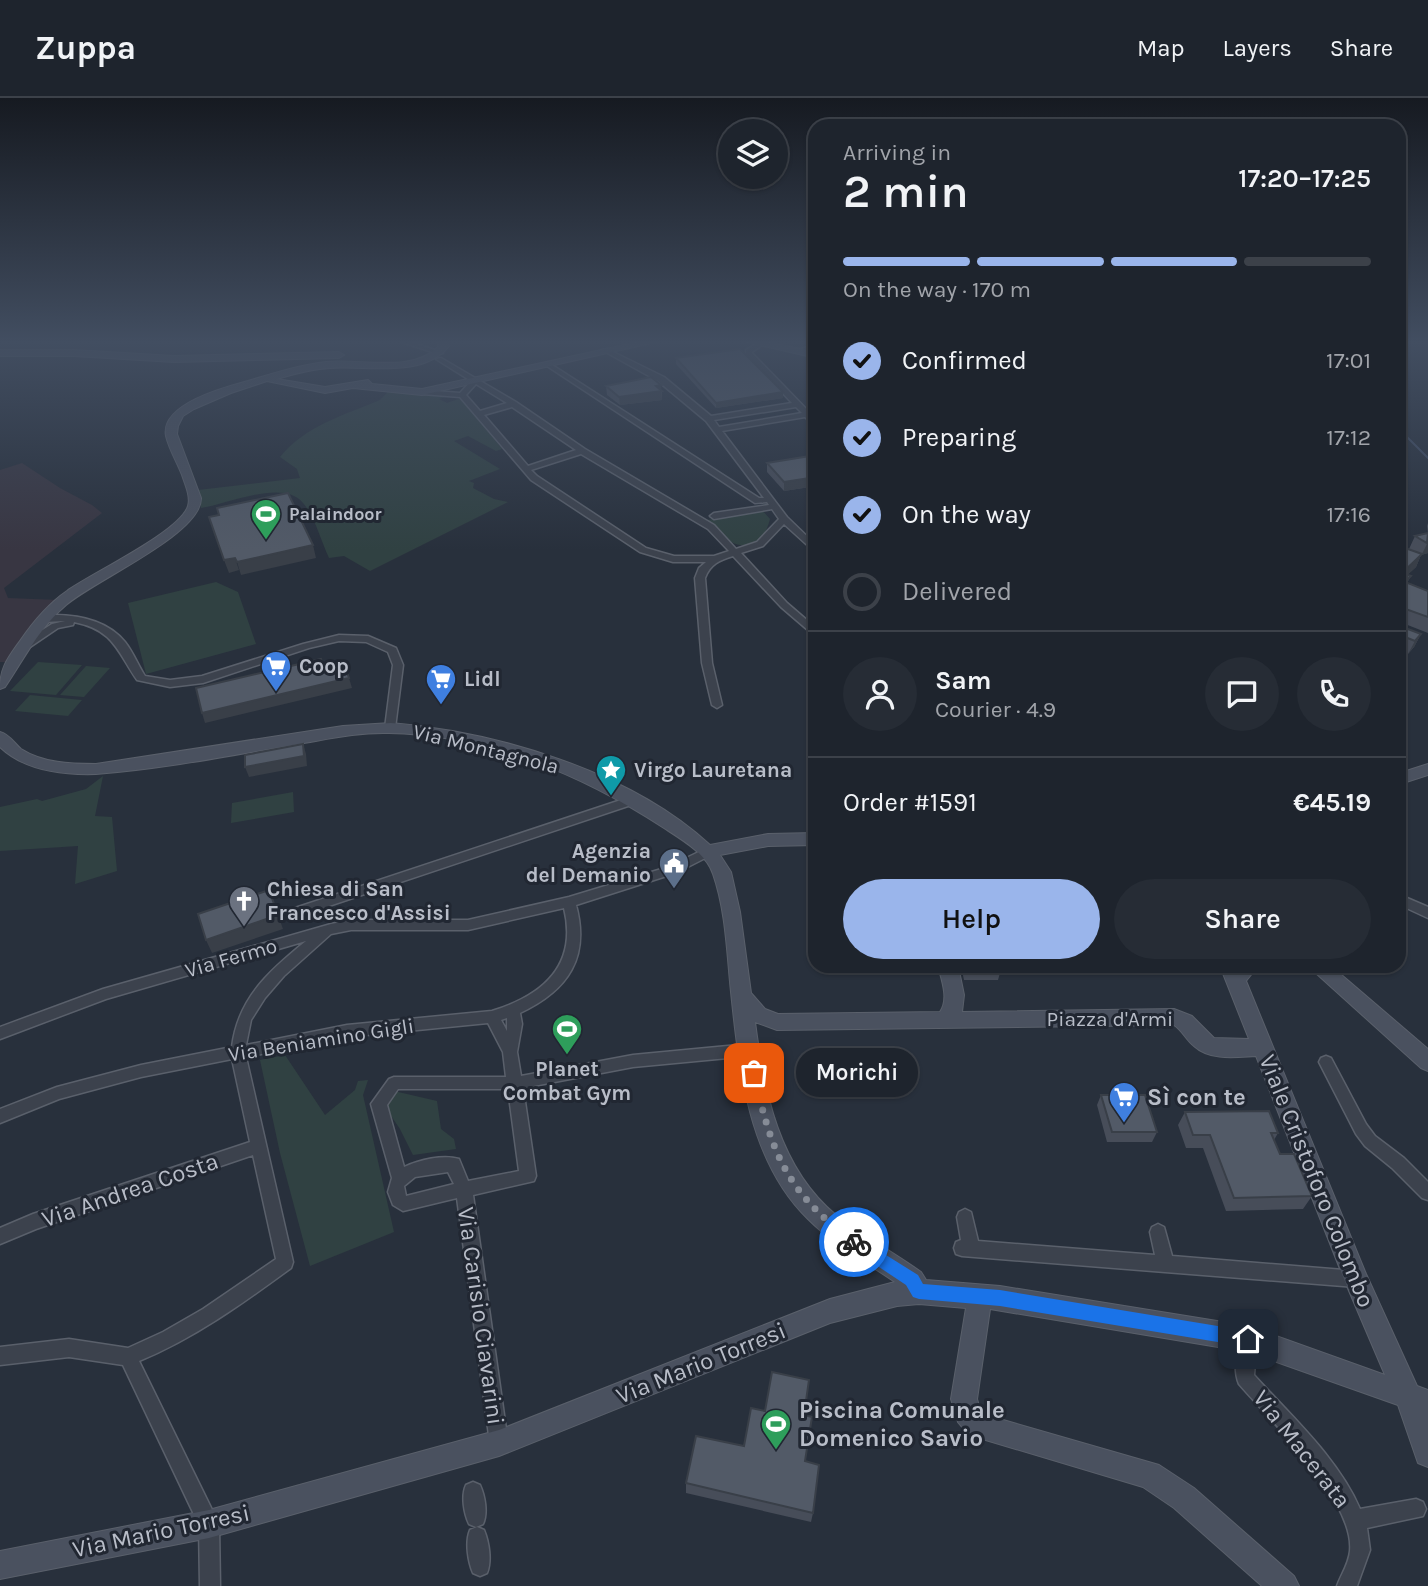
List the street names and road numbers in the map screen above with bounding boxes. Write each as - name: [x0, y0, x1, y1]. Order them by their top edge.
- street label: Via Montagnola: [411, 719, 561, 779]
- street label: Via Fermo: [182, 933, 280, 983]
- street label: Piazza d'Armi: [1047, 1007, 1173, 1031]
- street label: Via Beniamino Gigli: [226, 1013, 416, 1067]
- street label: Viale Cristoforo Colombo: [1253, 1050, 1381, 1312]
- street label: Via Andrea Costa: [38, 1147, 222, 1233]
- street label: Via Carisio Ciavarini: [452, 1205, 510, 1427]
- street label: Via Mario Torresi: [612, 1316, 790, 1410]
- street label: Via Macerata: [1247, 1384, 1357, 1514]
- street label: Via Mario Torresi: [70, 1499, 252, 1563]

